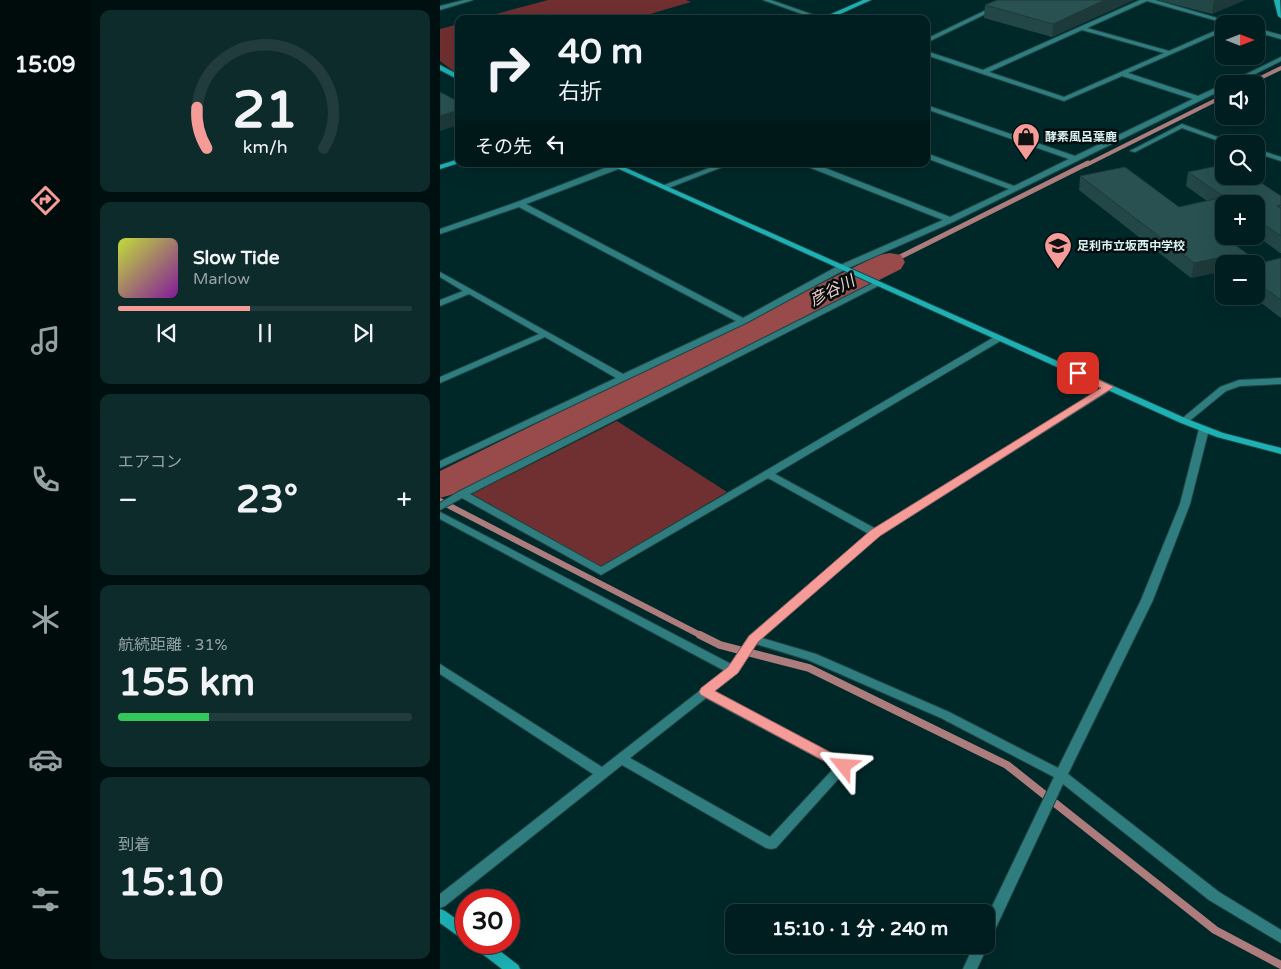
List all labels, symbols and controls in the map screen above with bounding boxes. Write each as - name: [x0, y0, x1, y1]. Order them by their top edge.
- north arrow: [1215, 15, 1265, 65]
- map controls: [1215, 15, 1265, 305]
- text: 40 m: [558, 31, 643, 73]
- icon: right: [475, 35, 540, 100]
- text: 15:09: [15, 52, 75, 78]
- button: sound: [1215, 75, 1265, 125]
- text: 21: [232, 79, 298, 142]
- text: 右折: [558, 79, 602, 105]
- shop icon: 酵素風呂葉鹿: [1011, 122, 1041, 161]
- icon: left: [542, 130, 570, 158]
- place label: 酵素風呂葉鹿: [1045, 130, 1117, 144]
- button: search: [1215, 135, 1265, 185]
- text: その先: [475, 136, 532, 158]
- text: km/h: [243, 137, 287, 158]
- icon: directions: [28, 183, 63, 218]
- button: +: [1215, 195, 1265, 245]
- school or university icon: 足利市立坂西中学校: [1043, 231, 1073, 270]
- place label: 足利市立坂西中学校: [1077, 239, 1185, 253]
- text: Slow Tide: [193, 247, 280, 269]
- button: −: [1215, 255, 1265, 305]
- text: Marlow: [193, 269, 250, 289]
- water label: 彦谷川: [806, 270, 860, 311]
- icon: previous: [153, 319, 181, 347]
- icon: pause: [251, 319, 279, 347]
- icon: next: [349, 319, 377, 347]
- icon: music: [28, 323, 63, 358]
- pin: [1057, 352, 1099, 394]
- icon: arrive: [1064, 359, 1092, 387]
- text: エアコン: [118, 452, 182, 472]
- icon: phone: [28, 462, 63, 497]
- text: 23°: [236, 477, 298, 523]
- text: −: [118, 483, 138, 517]
- text: +: [396, 483, 412, 517]
- icon: climate: [28, 602, 63, 637]
- text: 航続距離 · 31%: [118, 635, 228, 655]
- text: 155 km: [118, 660, 255, 706]
- position arrow: [817, 739, 869, 791]
- icon: car: [28, 742, 63, 777]
- text: 到着: [118, 835, 150, 855]
- text: 15:10: [118, 860, 223, 906]
- icon: filters: [28, 882, 63, 917]
- speed limit sign: 30: [455, 889, 520, 954]
- text: 15:10 · 1 分 · 240 m: [772, 918, 948, 940]

